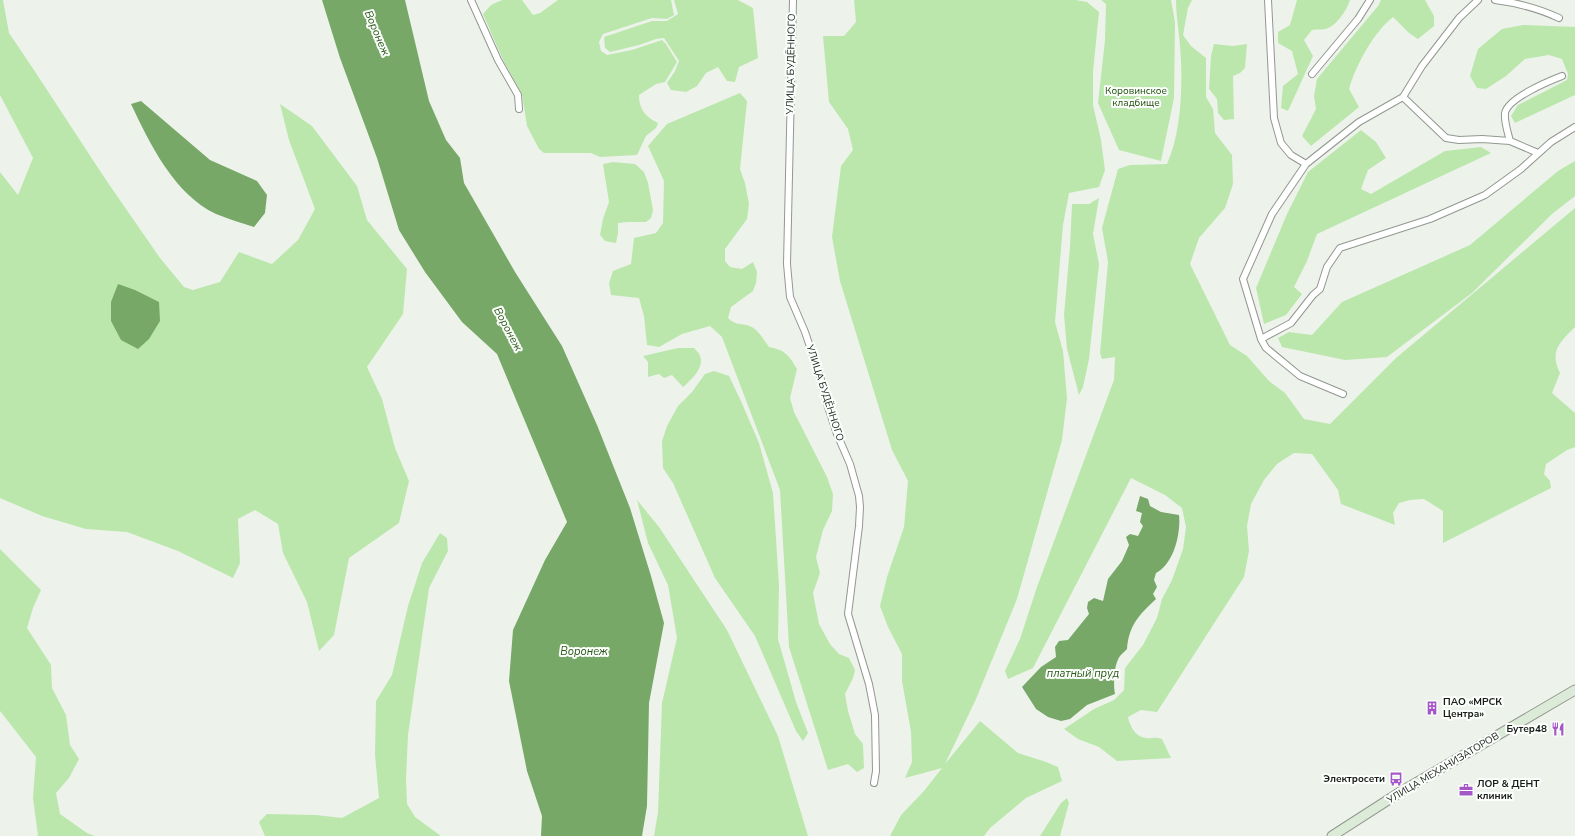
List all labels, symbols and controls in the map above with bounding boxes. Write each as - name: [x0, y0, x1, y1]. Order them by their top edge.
- water label: Воронеж: [361, 8, 393, 58]
- street label: УЛИЦА БУДЁННОГО: [783, 13, 799, 116]
- park label: Коровинское кладбище: [1105, 84, 1167, 110]
- water label: Воронеж: [490, 305, 526, 354]
- street label: УЛИЦА БУДЁННОГО: [802, 342, 847, 443]
- water label: Воронеж: [560, 644, 608, 659]
- water label: платный пруд: [1047, 666, 1119, 681]
- place label: ПАО «МРСК Центра»: [1443, 695, 1502, 721]
- building icon: ПАО «МРСК Центра»: [1424, 700, 1440, 716]
- restaurant icon: Бутер48: [1550, 721, 1566, 737]
- place label: Бутер48: [1506, 722, 1547, 736]
- street label: УЛИЦА МЕХАНИЗАТОРОВ: [1383, 729, 1502, 808]
- bus stop icon: Электросети: [1388, 771, 1404, 787]
- place label: Электросети: [1323, 772, 1385, 786]
- place label: ЛОР & ДЕНТ клиник: [1477, 777, 1540, 803]
- office icon: ЛОР & ДЕНТ клиник: [1458, 782, 1474, 798]

